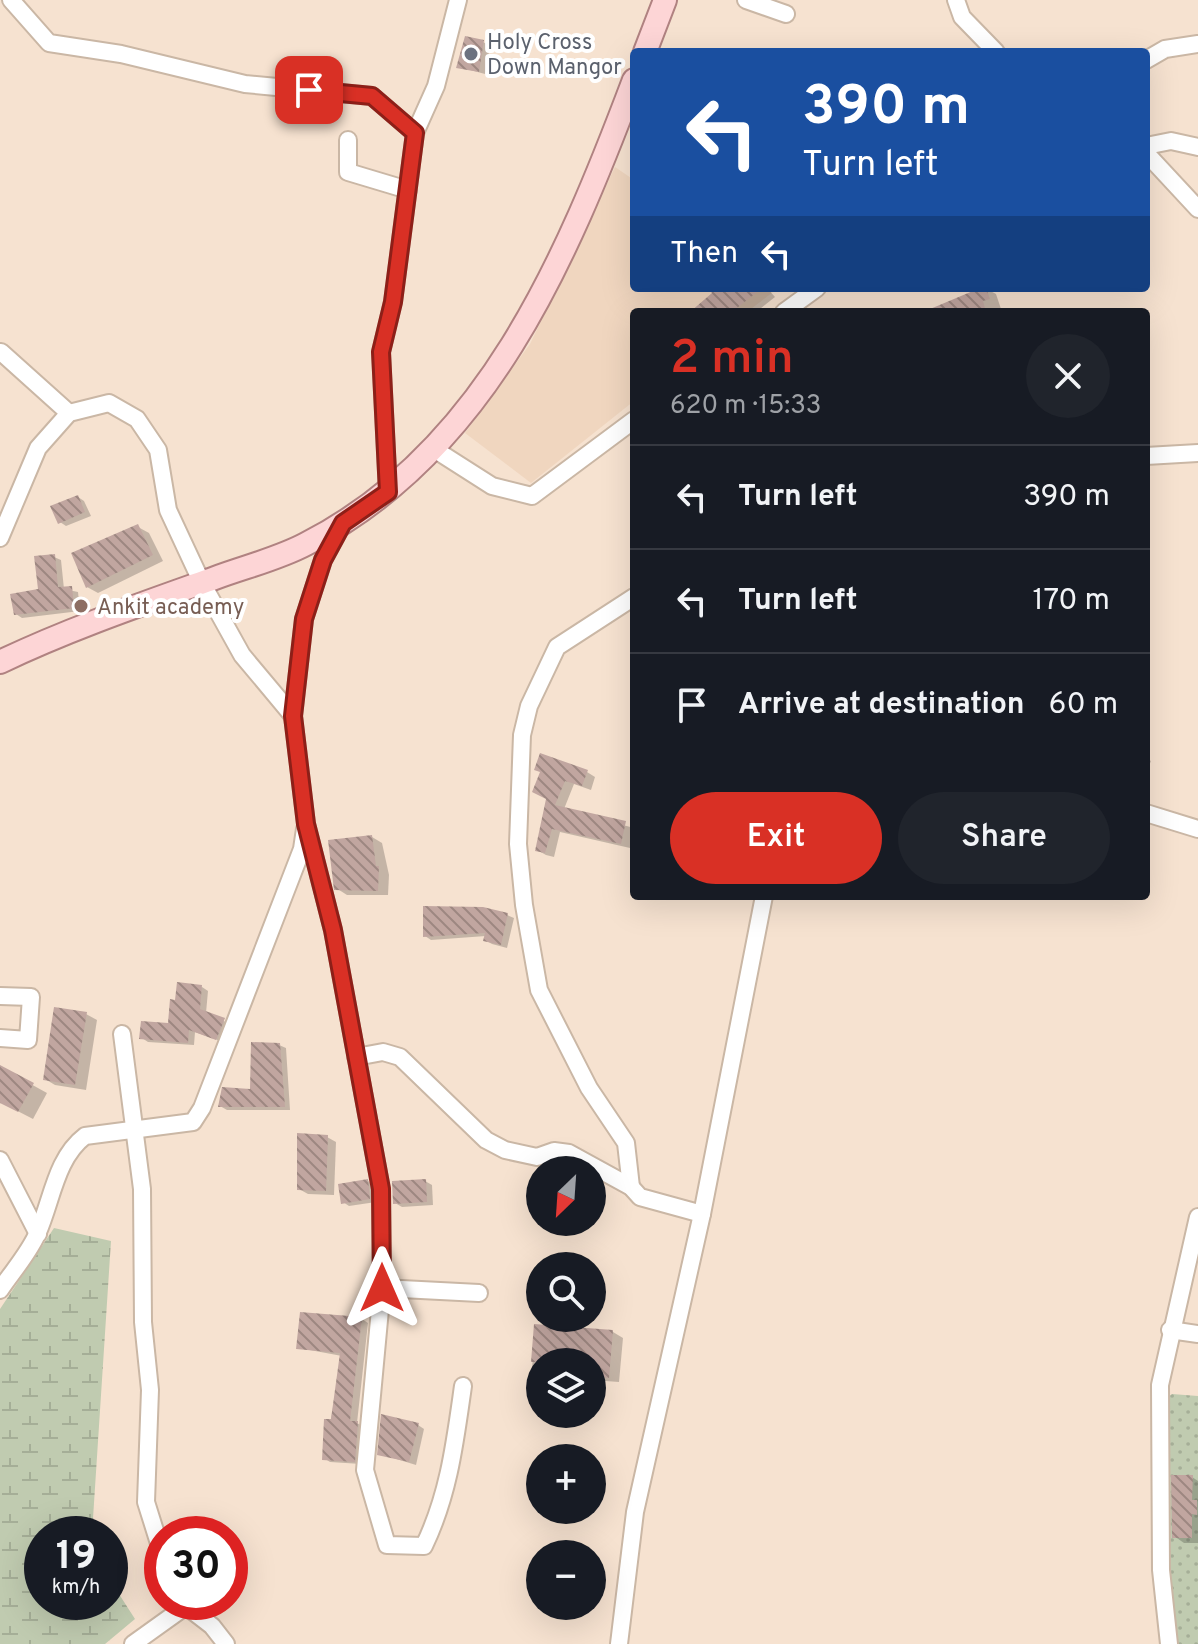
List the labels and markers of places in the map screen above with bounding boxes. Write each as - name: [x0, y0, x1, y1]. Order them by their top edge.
- place label: Holy Cross Down Mangor: [487, 30, 622, 82]
- marker: Holy Cross Down Mangor: [462, 45, 480, 63]
- pin: [275, 56, 343, 124]
- place label: Ankit academy: [97, 595, 244, 622]
- marker: Ankit academy: [72, 597, 90, 615]

